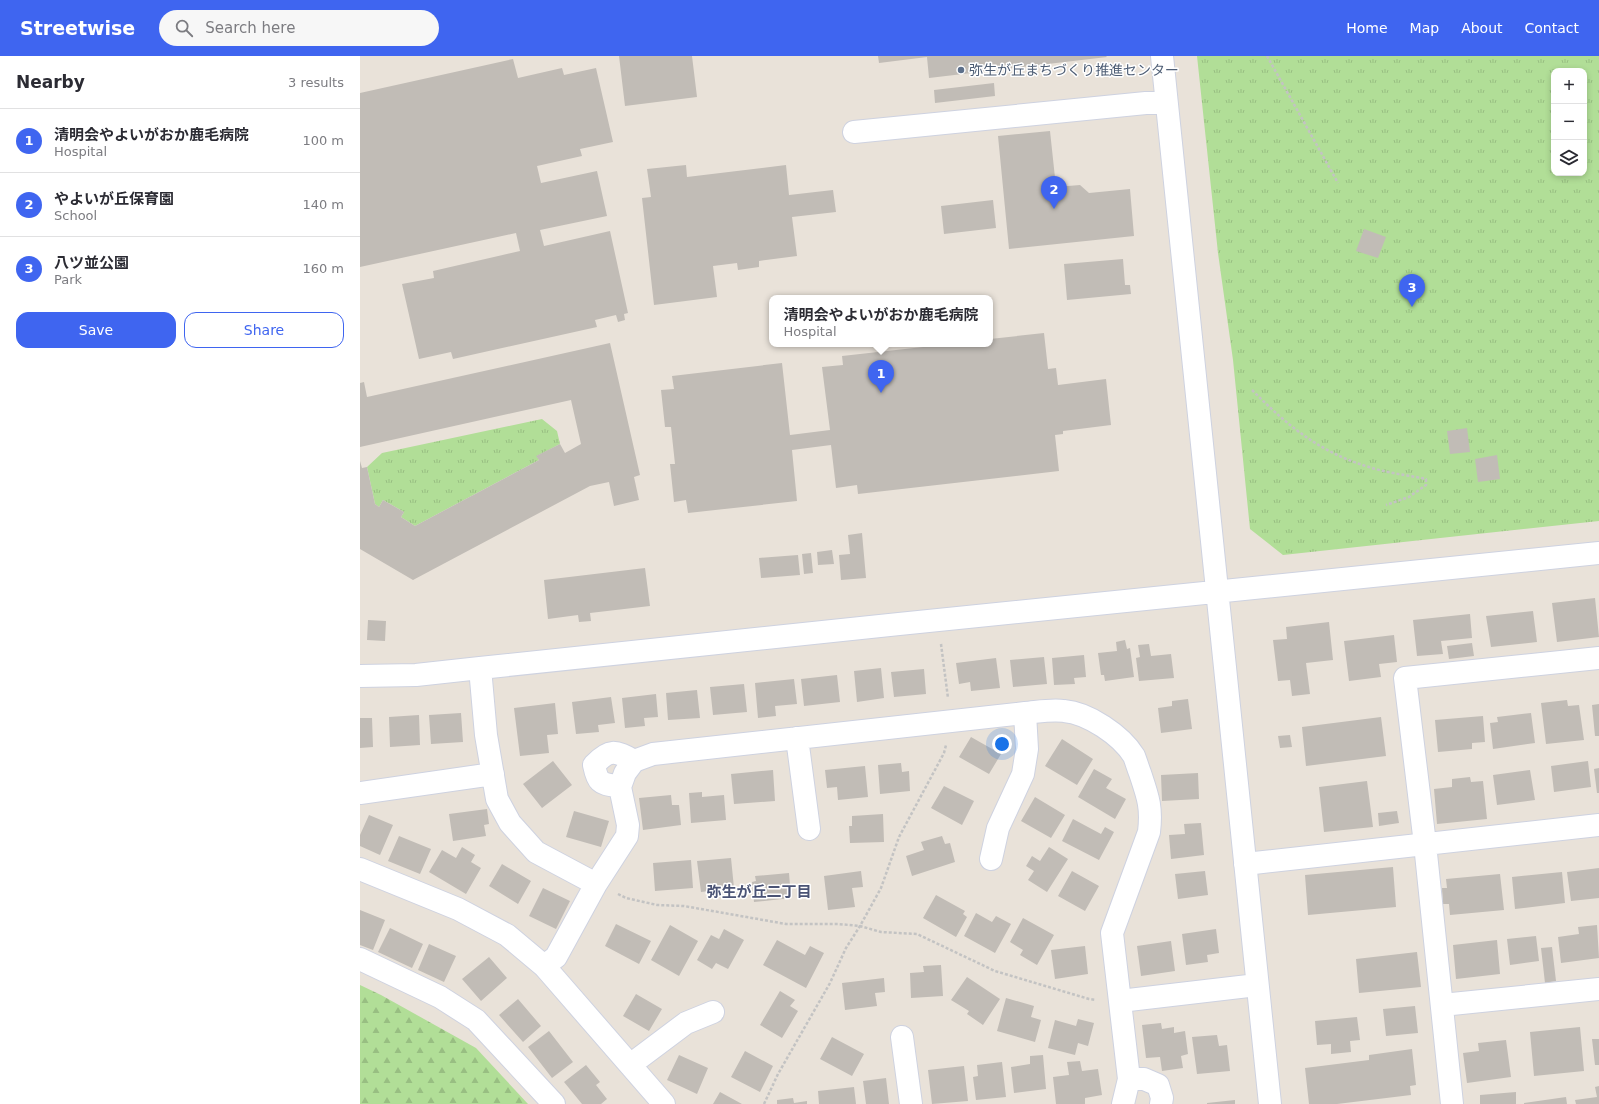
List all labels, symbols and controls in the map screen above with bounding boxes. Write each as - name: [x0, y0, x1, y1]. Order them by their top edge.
- search box: [159, 10, 439, 46]
- text: Streetwise: [20, 17, 135, 39]
- icon: search: [173, 17, 195, 39]
- text: Search here: [205, 19, 295, 37]
- text: Home: [1346, 20, 1388, 36]
- text: Map: [1410, 20, 1439, 36]
- text: About: [1461, 20, 1503, 36]
- text: Contact: [1525, 20, 1579, 36]
- place label: 弥生が丘まちづくり推進センター: [969, 62, 1179, 78]
- marker: 弥生が丘まちづくり推進センター: [956, 65, 966, 75]
- map controls: [1551, 68, 1587, 176]
- button: +: [1551, 68, 1587, 104]
- text: Nearby: [16, 72, 85, 92]
- text: 3 results: [288, 75, 344, 90]
- button: −: [1551, 104, 1587, 140]
- text: 清明会やよいがおか鹿毛病院: [54, 126, 249, 144]
- text: 1: [24, 133, 34, 148]
- text: 100 m: [302, 133, 344, 148]
- button: layers: [1551, 140, 1587, 176]
- text: Hospital: [54, 144, 107, 159]
- pin: 2: [1041, 176, 1067, 209]
- text: やよいが丘保育園: [54, 190, 174, 208]
- text: 2: [24, 197, 34, 212]
- text: 140 m: [302, 197, 344, 212]
- text: School: [54, 208, 97, 223]
- text: 八ツ並公園: [54, 254, 129, 272]
- text: 3: [24, 261, 34, 276]
- text: 160 m: [302, 261, 344, 276]
- text: Park: [54, 272, 82, 287]
- pin: 3: [1399, 274, 1425, 307]
- popup: [769, 295, 993, 347]
- text: 清明会やよいがおか鹿毛病院: [783, 306, 979, 324]
- button: Save: [16, 312, 176, 348]
- button: Share: [184, 312, 344, 348]
- text: Hospital: [783, 324, 837, 339]
- pin: 1: [868, 360, 894, 393]
- your location: [992, 734, 1012, 754]
- district label: 弥生が丘二丁目: [706, 883, 812, 901]

